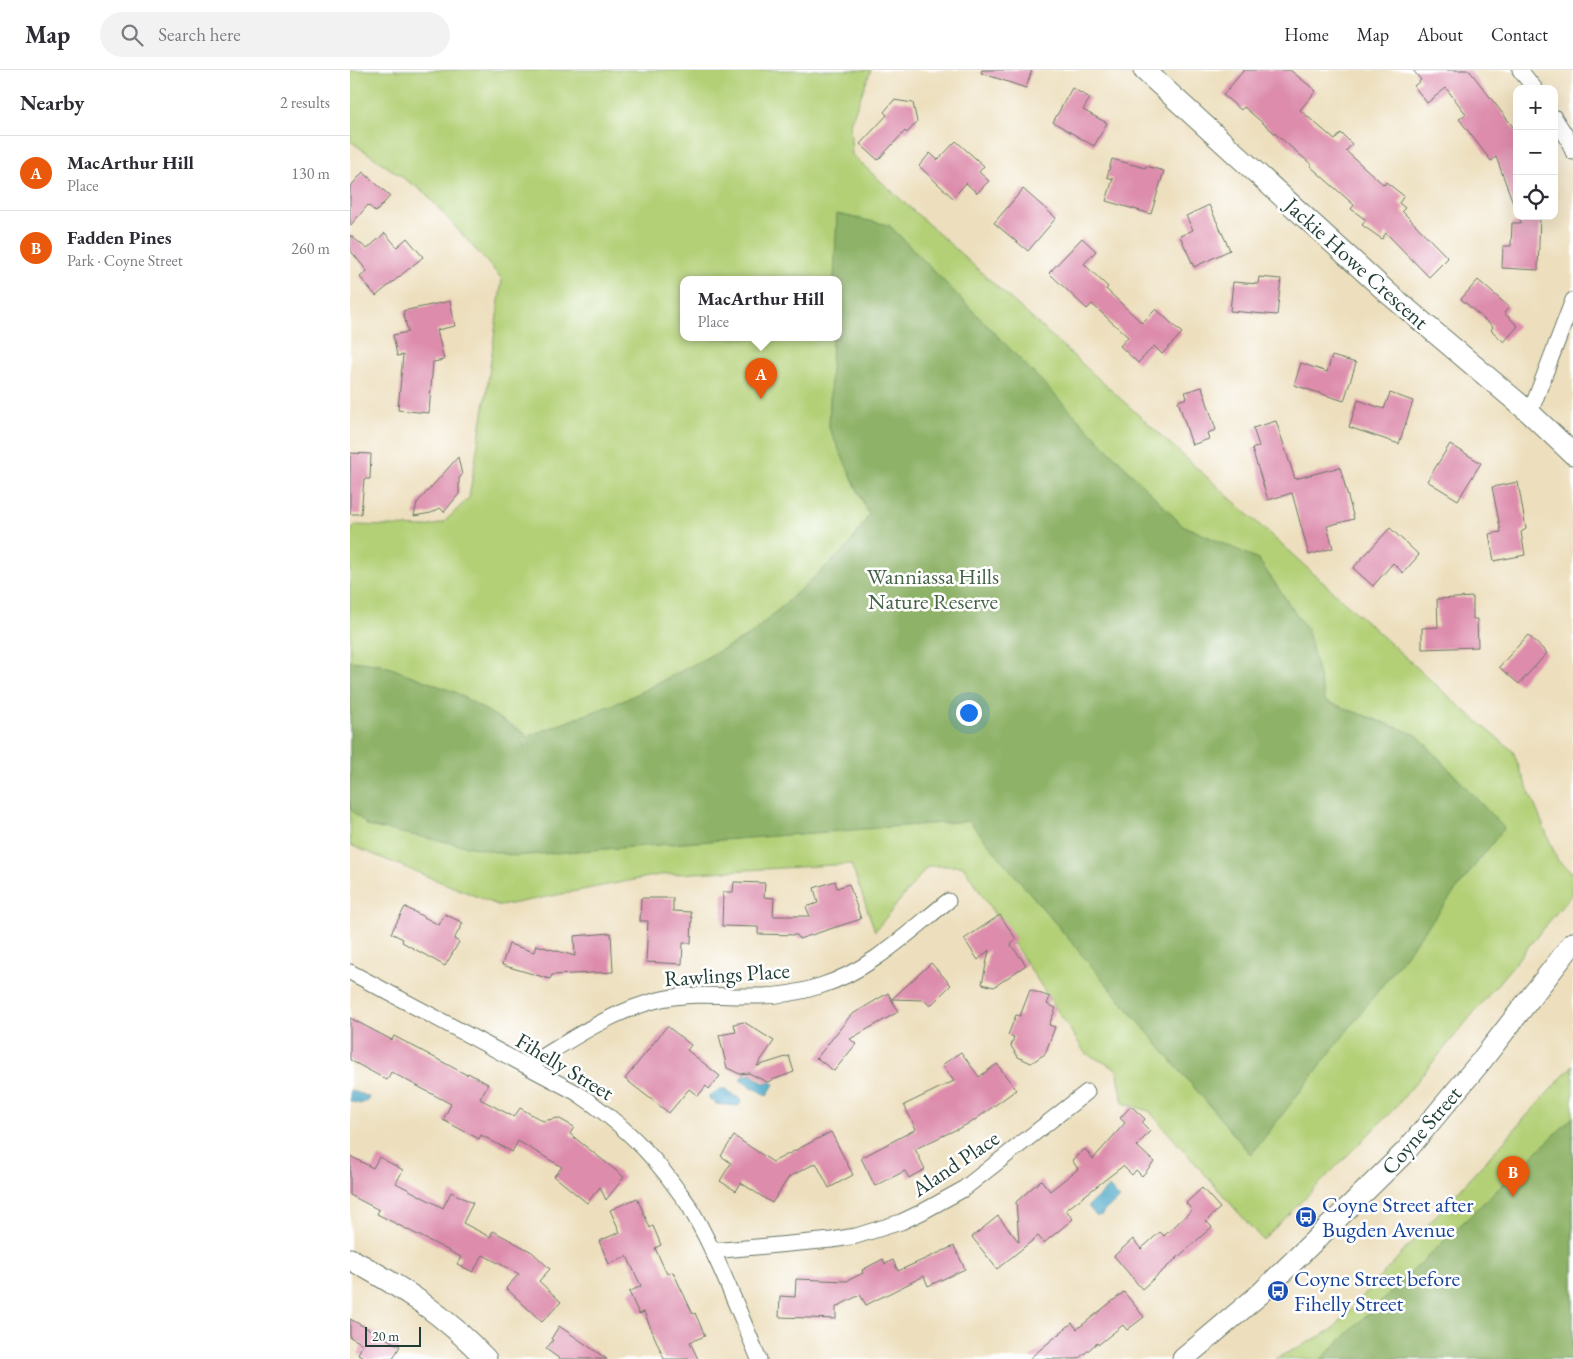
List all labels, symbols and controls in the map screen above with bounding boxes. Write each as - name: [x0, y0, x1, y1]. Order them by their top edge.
- search box: [100, 12, 450, 57]
- text: Map: [25, 19, 70, 50]
- icon: search: [118, 21, 146, 49]
- text: Search here: [158, 22, 241, 47]
- text: Home: [1284, 23, 1329, 46]
- text: Map: [1357, 23, 1389, 46]
- text: About: [1417, 23, 1463, 46]
- text: Contact: [1491, 23, 1548, 46]
- map controls: [1513, 85, 1558, 220]
- button: +: [1513, 85, 1558, 130]
- text: Nearby: [20, 89, 84, 116]
- text: 2 results: [280, 92, 330, 113]
- button: −: [1513, 130, 1558, 175]
- text: MacArthur Hill: [67, 150, 194, 175]
- text: A: [30, 163, 42, 184]
- text: 130 m: [291, 163, 330, 184]
- text: Place: [67, 175, 99, 196]
- button: locate: [1513, 175, 1558, 220]
- street label: Jackie Howe Crescent: [1277, 190, 1435, 336]
- text: Fadden Pines: [67, 225, 172, 250]
- text: B: [31, 238, 41, 259]
- text: 260 m: [291, 238, 330, 259]
- text: Park · Coyne Street: [67, 250, 183, 271]
- popup: [680, 276, 842, 341]
- text: MacArthur Hill: [698, 286, 824, 311]
- text: Place: [698, 311, 729, 332]
- pin: A: [745, 358, 777, 399]
- park label: Wanniassa Hills Nature Reserve: [867, 562, 999, 616]
- your location: [956, 700, 982, 726]
- street label: Rawlings Place: [663, 956, 791, 993]
- street label: Fihelly Street: [510, 1026, 619, 1107]
- street label: Coyne Street: [1375, 1080, 1468, 1181]
- street label: Aland Place: [905, 1123, 1005, 1204]
- pin: B: [1497, 1156, 1529, 1197]
- place label: Coyne Street after Bugden Avenue: [1322, 1190, 1474, 1244]
- bus stop icon: Coyne Street after Bugden Avenue: [1294, 1205, 1318, 1229]
- place label: Coyne Street before Fihelly Street: [1294, 1264, 1461, 1318]
- bus stop icon: Coyne Street before Fihelly Street: [1266, 1279, 1290, 1303]
- scale bar: [365, 1324, 421, 1347]
- text: 20 m: [372, 1327, 399, 1345]

